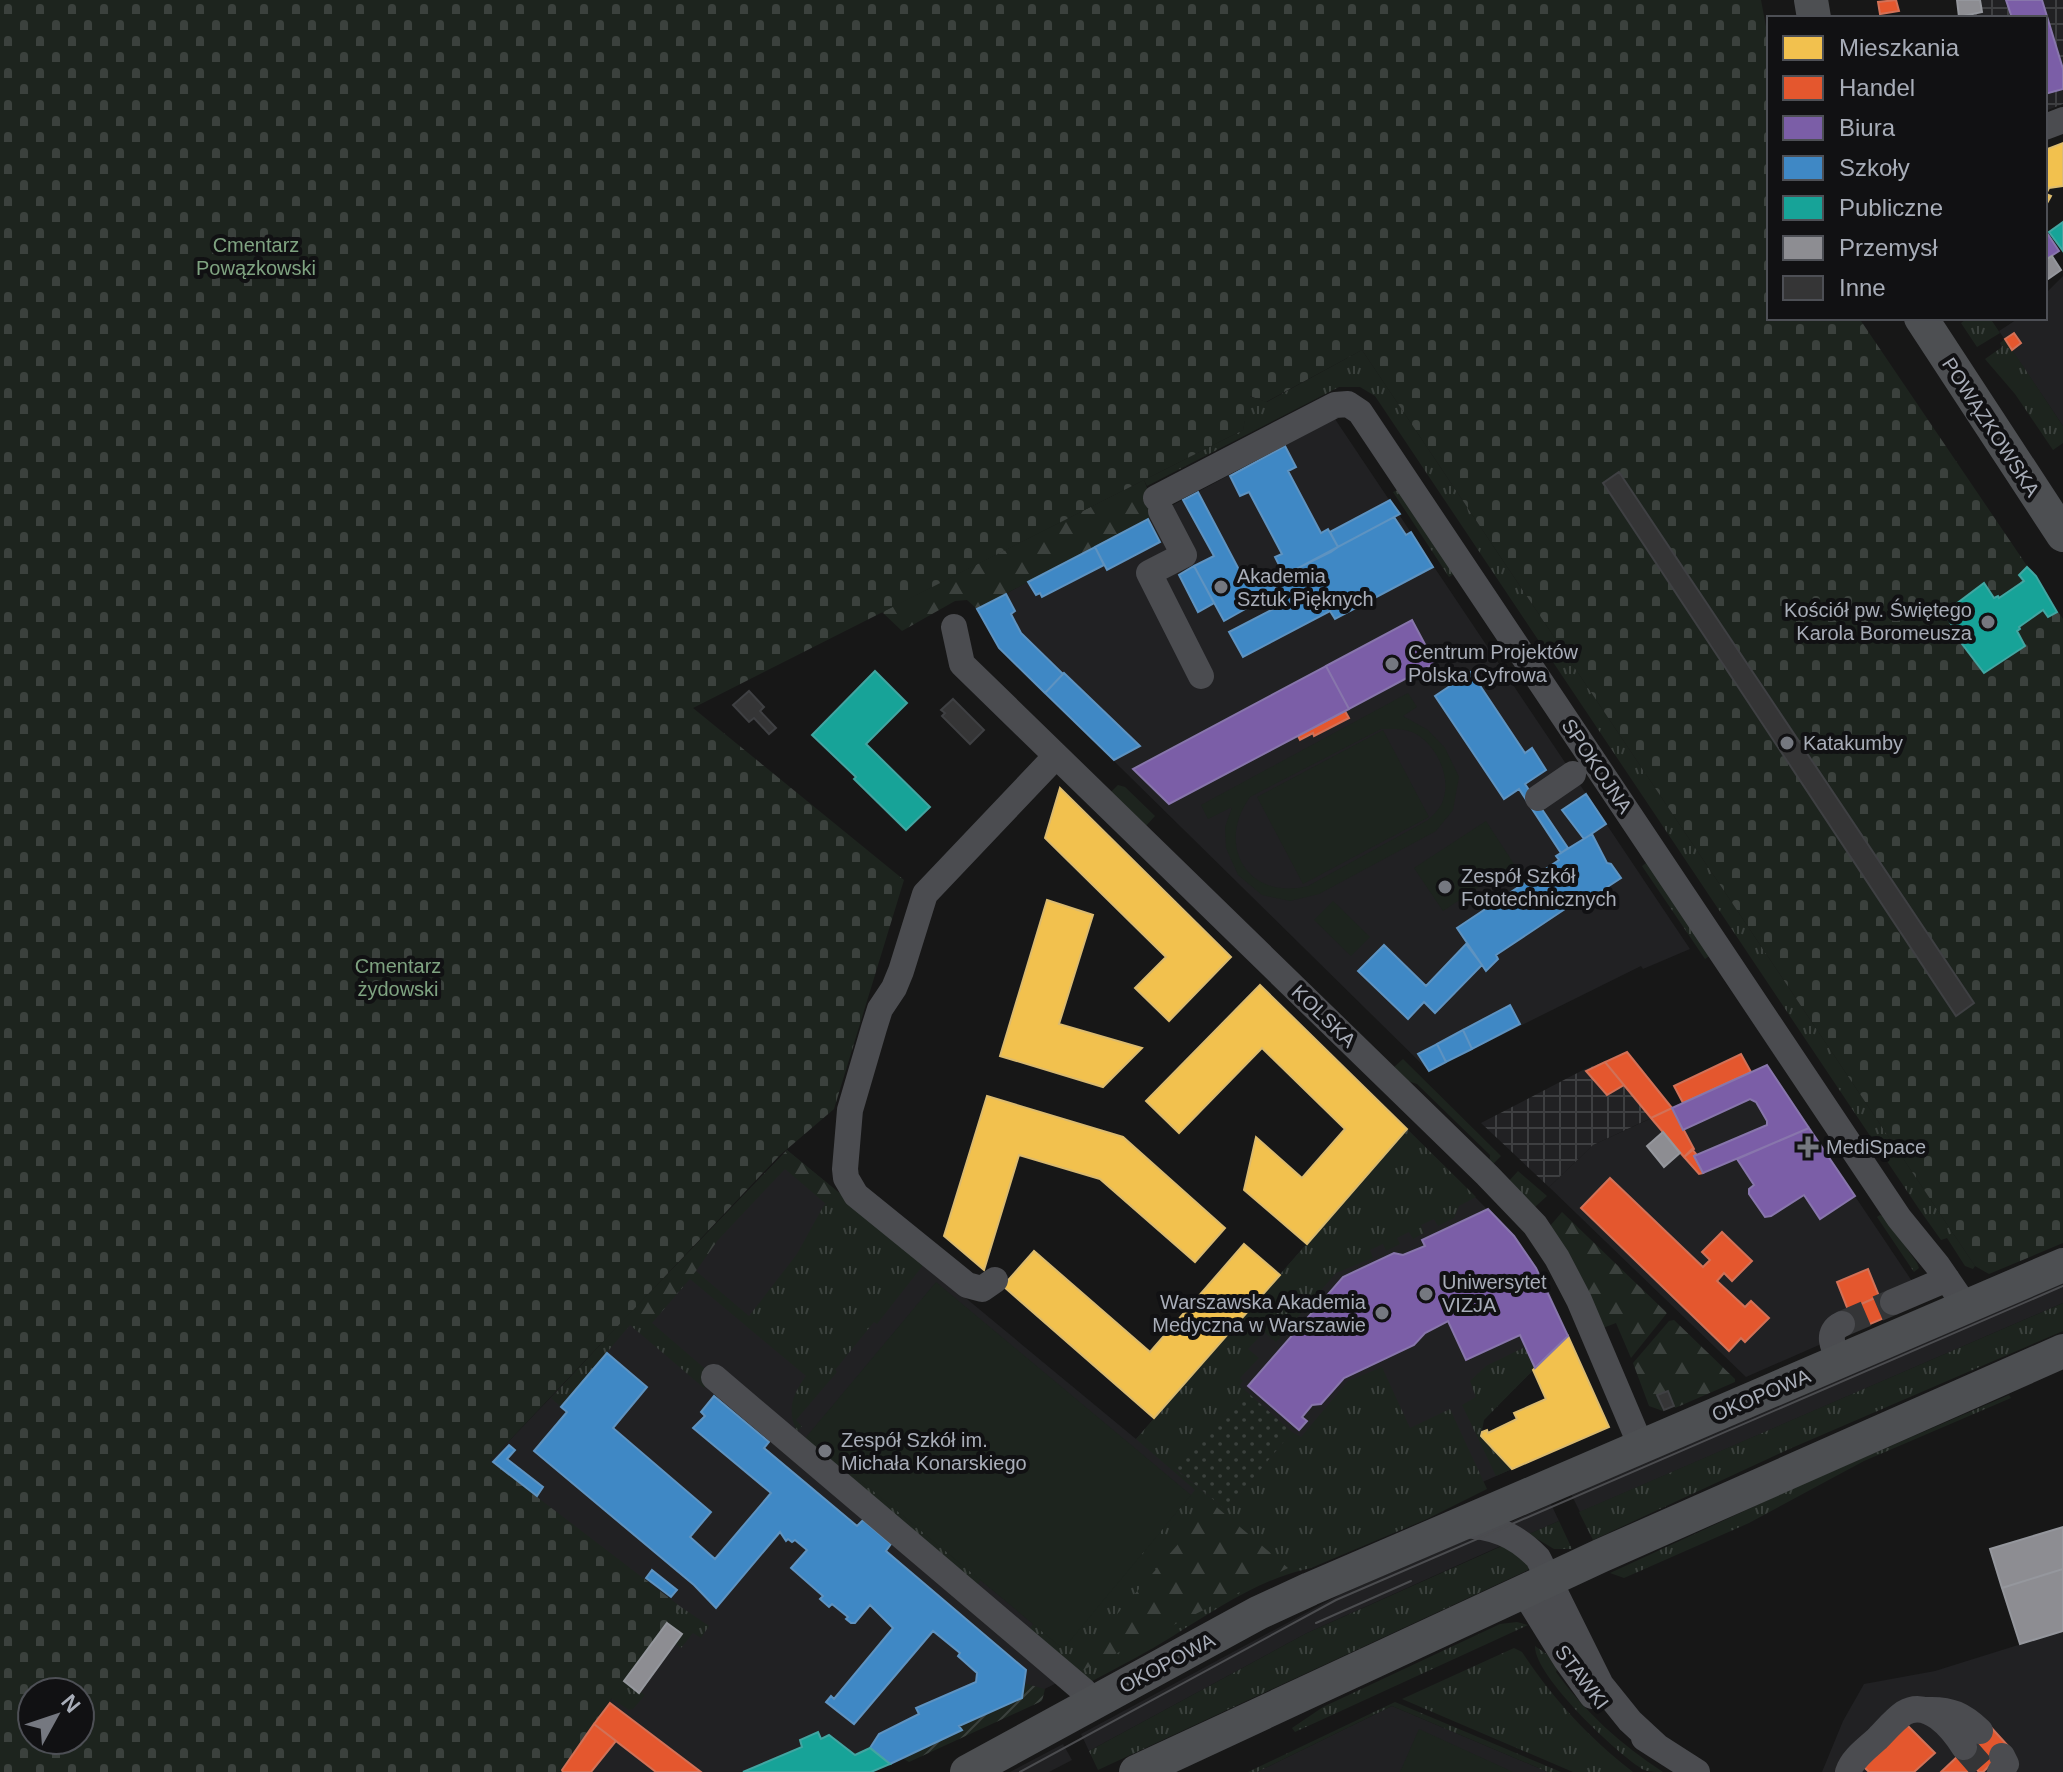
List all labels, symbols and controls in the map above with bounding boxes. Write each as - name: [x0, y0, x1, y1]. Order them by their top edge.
- legend: [1767, 16, 2047, 320]
- text: Mieszkania: [1839, 34, 1960, 61]
- text: Handel: [1839, 74, 1915, 101]
- text: Biura: [1839, 114, 1896, 141]
- text: Szkoły: [1839, 154, 1910, 181]
- text: Publiczne: [1839, 194, 1943, 221]
- park label: Cmentarz Powązkowski: [196, 234, 316, 279]
- text: Przemysł: [1839, 234, 1938, 261]
- text: Inne: [1839, 274, 1886, 301]
- street label: POWĄZKOWSKA: [1938, 353, 2044, 501]
- place label: Akademia Sztuk Pięknych: [1237, 565, 1374, 610]
- marker: Akademia Sztuk Pięknych: [1212, 578, 1230, 596]
- place label: Kościół pw. Świętego Karola Boromeusza: [1784, 598, 1973, 644]
- marker: Kościół pw. Świętego Karola Boromeusza: [1979, 613, 1997, 631]
- place label: Centrum Projektów Polska Cyfrowa: [1408, 641, 1579, 686]
- marker: Centrum Projektów Polska Cyfrowa: [1383, 655, 1401, 673]
- street label: SPOKOJNA: [1557, 715, 1637, 818]
- place label: Katakumby: [1803, 732, 1903, 754]
- marker: Katakumby: [1778, 734, 1796, 752]
- place label: Zespół Szkół Fototechnicznych: [1461, 865, 1617, 910]
- marker: Zespół Szkół Fototechnicznych: [1436, 878, 1454, 896]
- park label: Cmentarz żydowski: [355, 955, 441, 1000]
- street label: KOLSKA: [1288, 980, 1361, 1052]
- marker: MediSpace: [1797, 1136, 1819, 1158]
- place label: MediSpace: [1826, 1136, 1926, 1158]
- place label: Uniwersytet VIZJA: [1442, 1271, 1547, 1316]
- marker: Uniwersytet VIZJA: [1417, 1285, 1435, 1303]
- place label: Warszawska Akademia Medyczna w Warszawie: [1152, 1291, 1367, 1336]
- marker: Warszawska Akademia Medyczna w Warszawie: [1373, 1304, 1391, 1322]
- street label: OKOPOWA: [1708, 1364, 1814, 1426]
- place label: Zespół Szkół im. Michała Konarskiego: [841, 1429, 1027, 1474]
- marker: Zespół Szkół im. Michała Konarskiego: [816, 1442, 834, 1460]
- street label: OKOPOWA: [1116, 1628, 1219, 1697]
- street label: STAWKI: [1551, 1641, 1613, 1713]
- north arrow: [16, 1676, 96, 1756]
- text: N: [56, 1689, 86, 1718]

